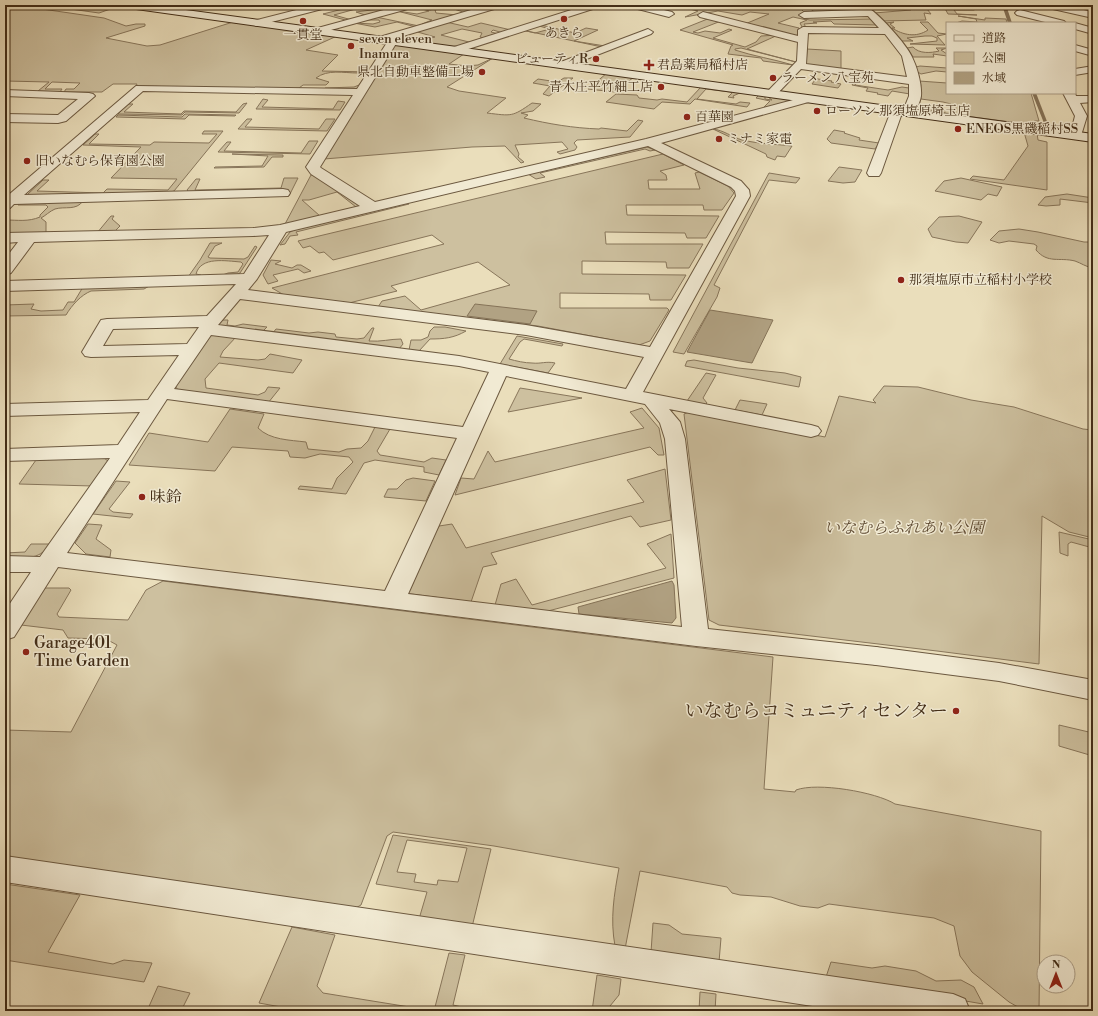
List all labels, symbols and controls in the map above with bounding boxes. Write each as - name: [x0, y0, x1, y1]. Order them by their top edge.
- marker: あきら: [559, 14, 569, 24]
- marker: 一貫堂: [298, 16, 308, 26]
- legend: [946, 22, 1076, 94]
- place label: あきら: [544, 25, 584, 41]
- place label: 一貫堂: [283, 27, 323, 43]
- place label: seven eleven Inamura: [359, 31, 432, 62]
- text: 道路: [982, 31, 1006, 46]
- marker: seven eleven Inamura: [346, 41, 356, 51]
- place label: ビューティR: [515, 51, 589, 67]
- text: 公園: [982, 51, 1006, 66]
- marker: ビューティR: [591, 54, 601, 64]
- place label: 君島薬局稲村店: [657, 57, 748, 73]
- marker: 君島薬局稲村店: [644, 60, 654, 70]
- place label: 県北自動車整備工場: [357, 64, 474, 80]
- marker: 県北自動車整備工場: [477, 67, 487, 77]
- place label: ラーメン 八宝苑: [781, 70, 874, 86]
- text: 水域: [982, 71, 1006, 86]
- marker: ラーメン 八宝苑: [768, 73, 778, 83]
- place label: 青木庄平竹細工店: [549, 79, 653, 95]
- marker: 青木庄平竹細工店: [656, 82, 666, 92]
- place label: ローソン 那須塩原埼玉店: [825, 103, 970, 119]
- marker: ローソン 那須塩原埼玉店: [812, 106, 822, 116]
- place label: 百華園: [695, 109, 734, 125]
- marker: 百華園: [682, 112, 692, 122]
- place label: ENEOS黒磯稲村SS: [966, 121, 1078, 137]
- marker: ENEOS黒磯稲村SS: [953, 124, 963, 134]
- place label: ミナミ家電: [727, 131, 792, 147]
- marker: ミナミ家電: [714, 134, 724, 144]
- place label: 旧いなむら保育園公園: [35, 153, 165, 169]
- marker: 旧いなむら保育園公園: [22, 156, 32, 166]
- place label: 那須塩原市立稲村小学校: [909, 272, 1052, 288]
- marker: 那須塩原市立稲村小学校: [896, 275, 906, 285]
- place label: 味鈴: [150, 487, 182, 507]
- marker: 味鈴: [137, 492, 147, 502]
- park label: いなむらふれあい公園: [824, 518, 987, 538]
- place label: Garage401 Time Garden: [34, 633, 130, 671]
- marker: Garage401 Time Garden: [21, 647, 31, 657]
- place label: いなむらコミュニティセンター: [685, 699, 948, 723]
- marker: いなむらコミュニティセンター: [951, 706, 961, 716]
- north arrow: [1036, 954, 1076, 994]
- text: N: [1052, 958, 1061, 972]

